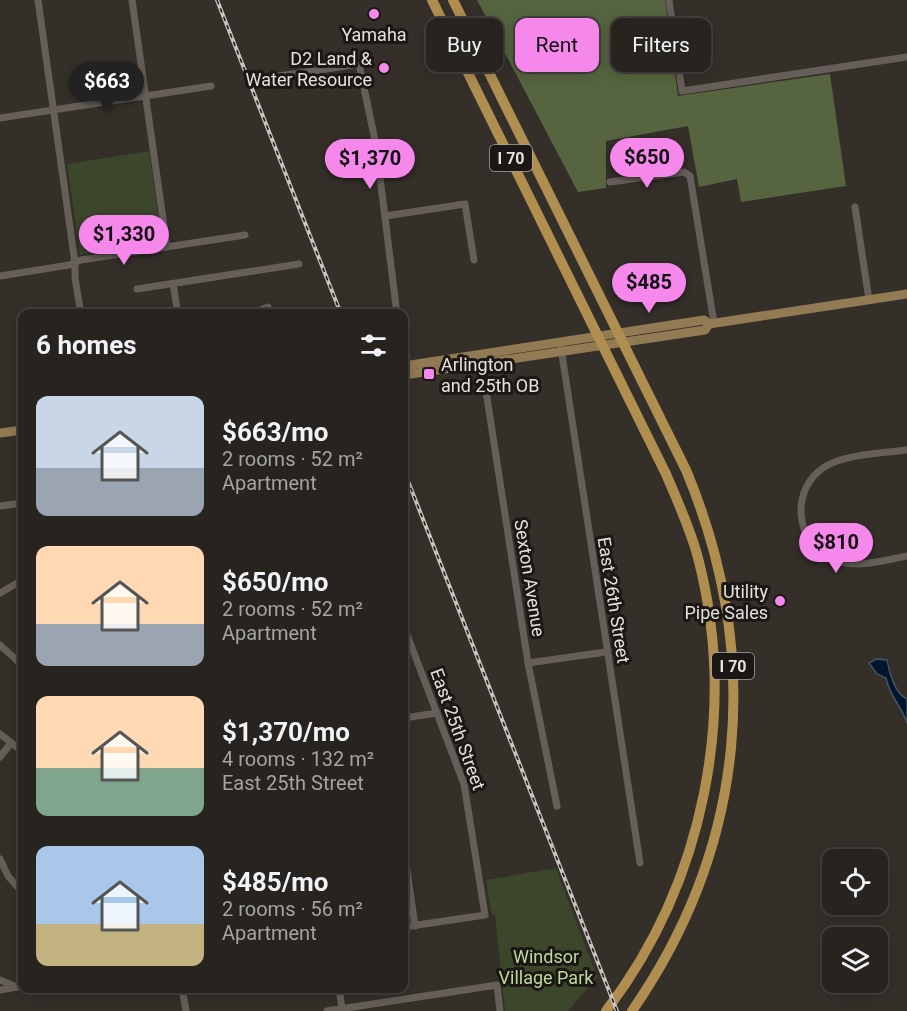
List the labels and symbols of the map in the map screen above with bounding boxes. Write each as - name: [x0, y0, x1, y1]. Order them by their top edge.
- marker: Yamaha: [367, 7, 381, 21]
- place label: Yamaha: [341, 24, 407, 45]
- place label: D2 Land & Water Resource: [246, 48, 373, 90]
- marker: D2 Land & Water Resource: [377, 61, 391, 75]
- pin: $663: [71, 62, 143, 113]
- pin: $650: [611, 138, 683, 189]
- pin: $1,370: [321, 139, 419, 190]
- road number: I 70: [490, 145, 532, 171]
- pin: $1,330: [75, 215, 173, 266]
- pin: $485: [613, 263, 685, 314]
- place label: Arlington and 25th OB: [441, 354, 539, 396]
- marker: Arlington and 25th OB: [422, 367, 436, 381]
- street label: Sexton Avenue: [510, 518, 550, 638]
- pin: $810: [800, 523, 872, 574]
- street label: East 26th Street: [594, 535, 634, 665]
- place label: Utility Pipe Sales: [684, 581, 768, 623]
- marker: Utility Pipe Sales: [773, 594, 787, 608]
- road number: I 70: [712, 653, 754, 679]
- street label: East 25th Street: [426, 665, 490, 793]
- park label: Windsor Village Park: [499, 946, 594, 988]

